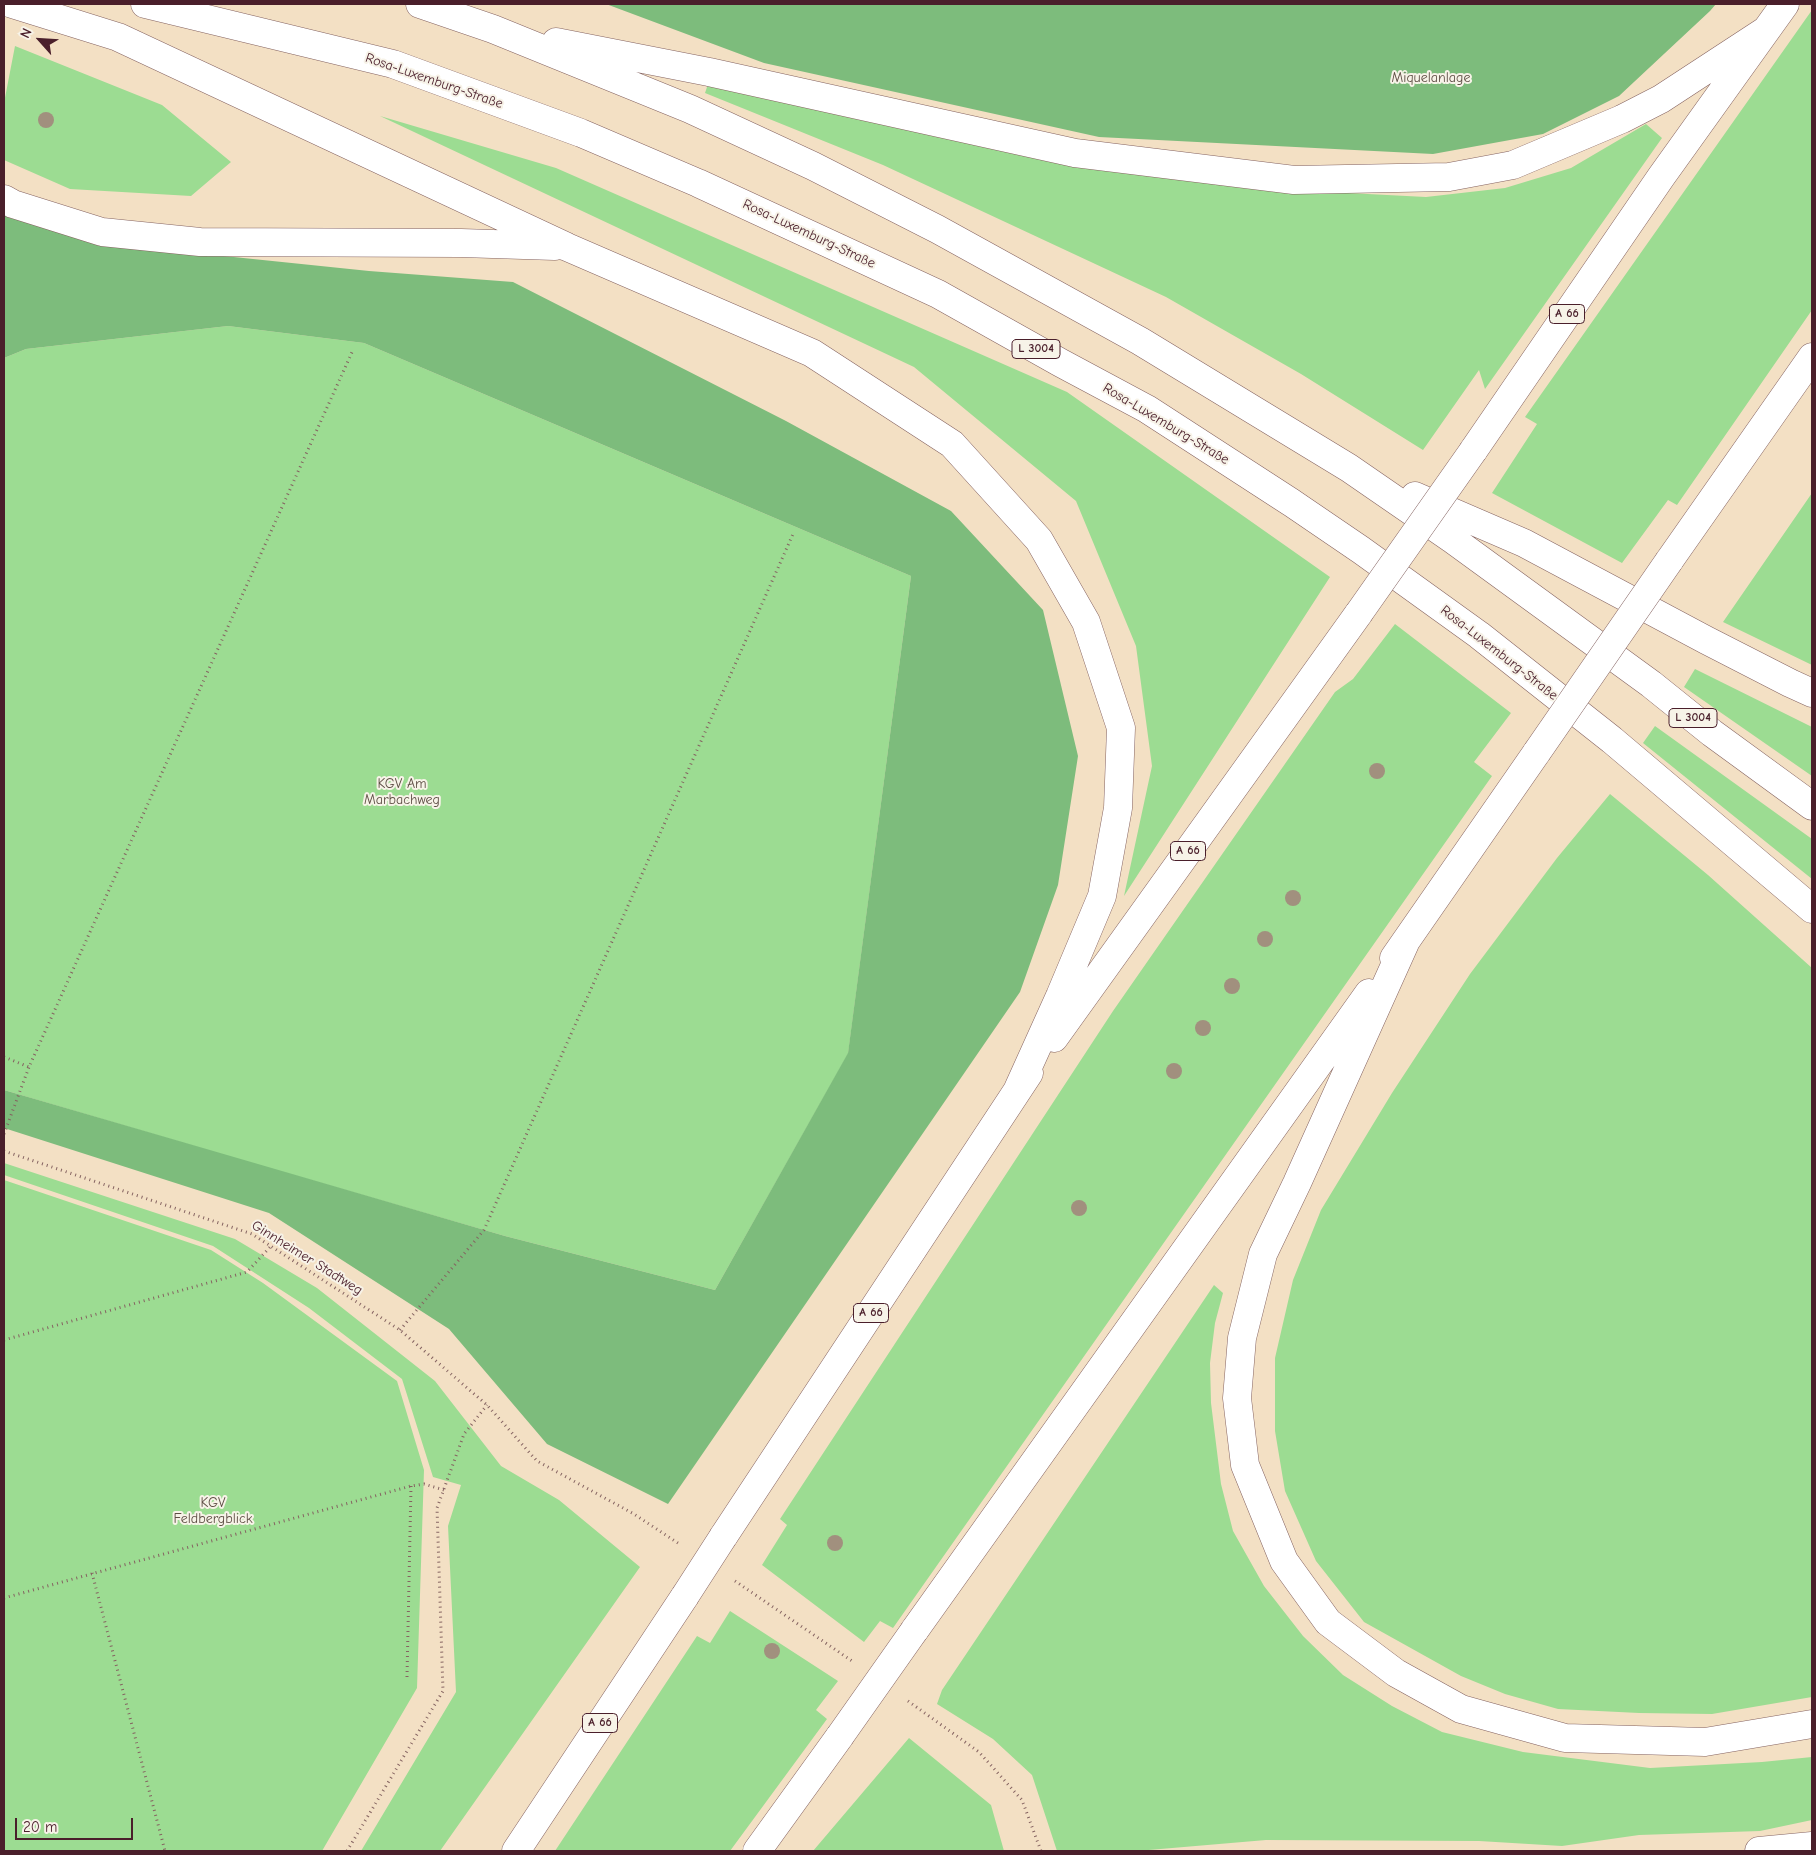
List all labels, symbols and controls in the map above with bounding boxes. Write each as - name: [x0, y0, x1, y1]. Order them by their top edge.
- north arrow: [15, 15, 65, 65]
- text: N: [16, 25, 36, 41]
- street label: Rosa-Luxemburg-Straße: [363, 50, 505, 112]
- park label: Miquelanlage: [1391, 70, 1471, 86]
- street label: Rosa-Luxemburg-Straße: [740, 196, 878, 272]
- road number: A 66: [1550, 304, 1584, 324]
- road number: L 3004: [1012, 339, 1060, 358]
- street label: Rosa-Luxemburg-Straße: [1100, 380, 1232, 468]
- street label: Rosa-Luxemburg-Straße: [1437, 602, 1561, 704]
- road number: L 3004: [1669, 708, 1717, 728]
- park label: KGV Am Marbachweg: [364, 776, 440, 809]
- road number: A 66: [1170, 841, 1206, 860]
- street label: Ginnheimer Stadtweg: [248, 1217, 366, 1299]
- road number: A 66: [854, 1304, 888, 1322]
- park label: KGV Feldbergblick: [173, 1495, 253, 1528]
- road number: A 66: [582, 1714, 618, 1732]
- scale bar: [18, 1808, 135, 1840]
- text: 20 m: [23, 1818, 57, 1836]

